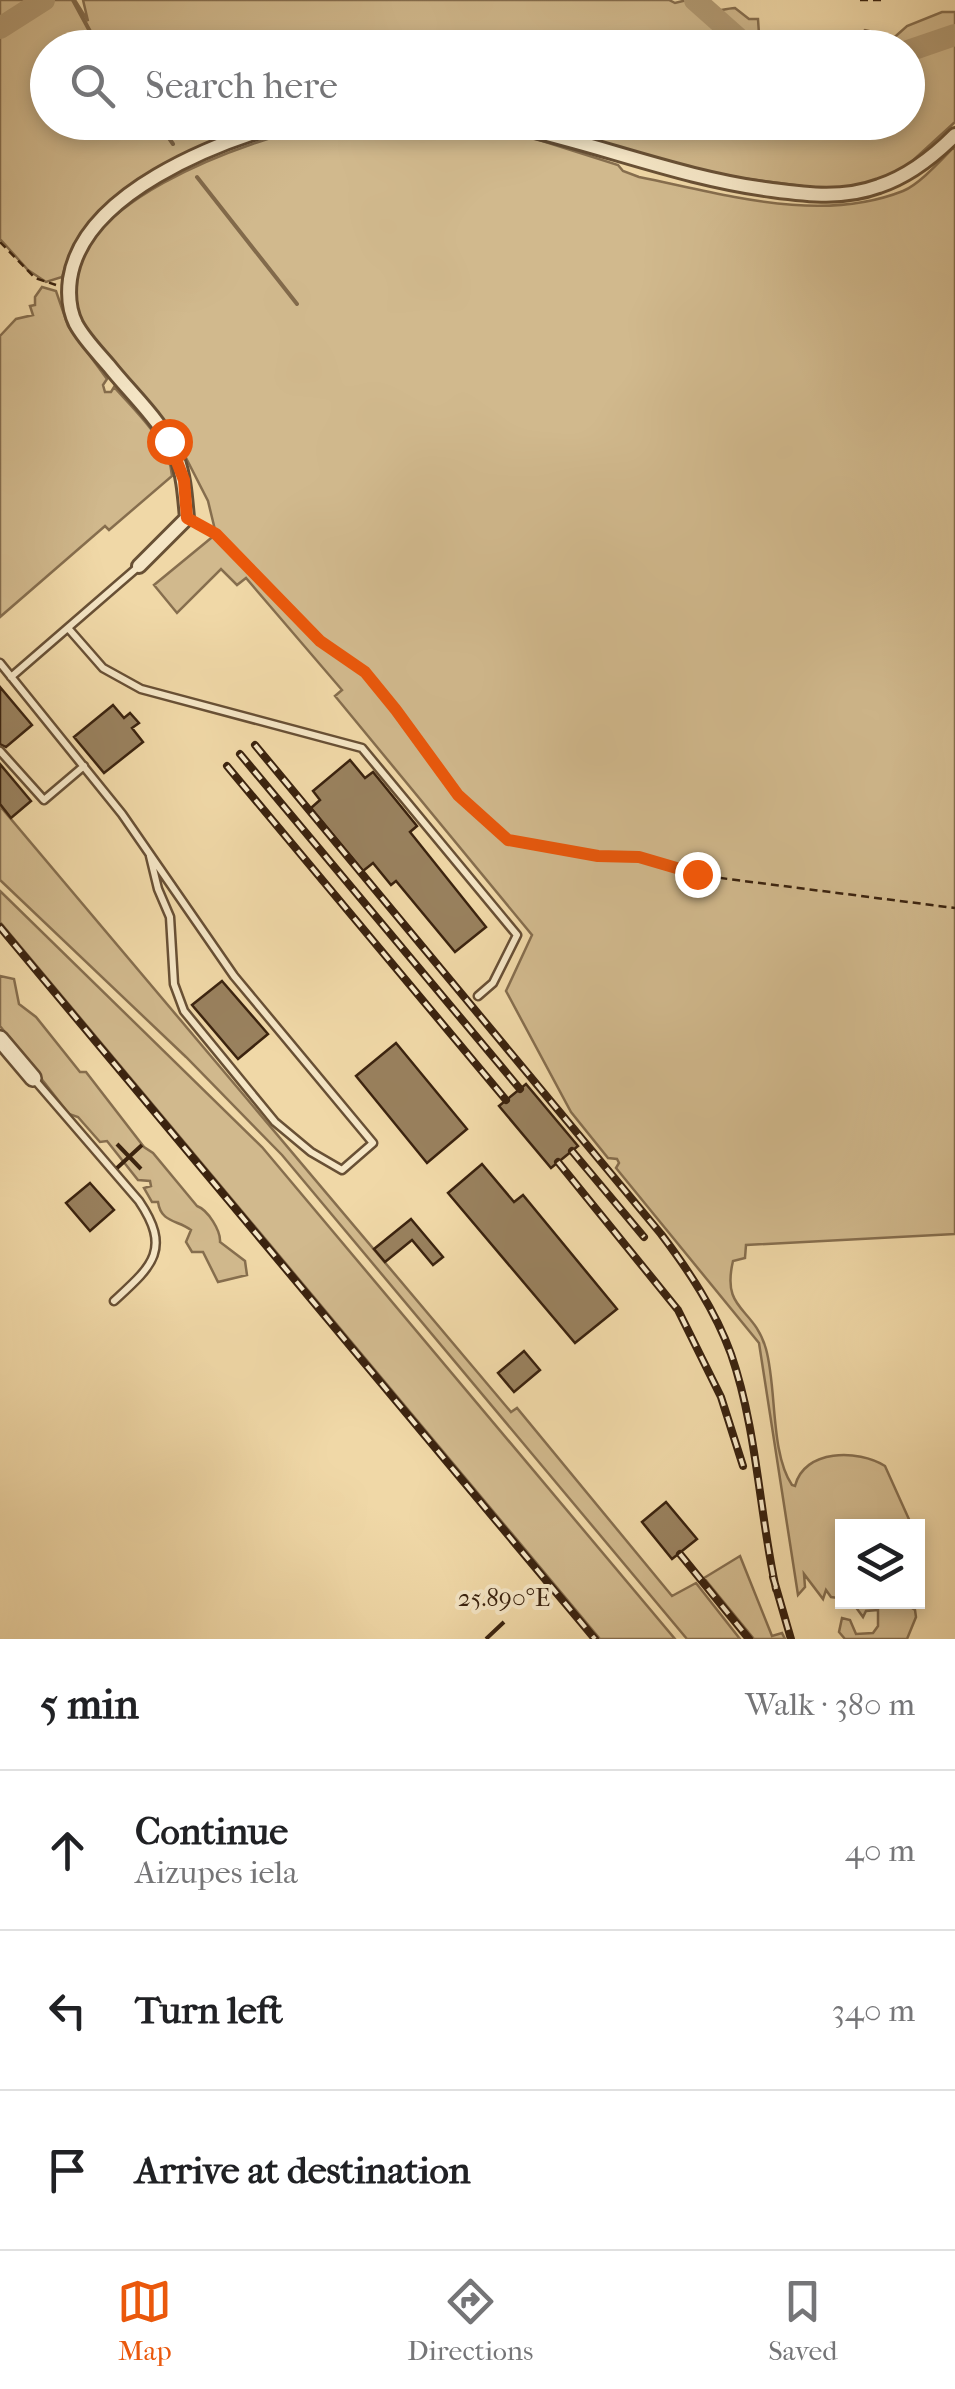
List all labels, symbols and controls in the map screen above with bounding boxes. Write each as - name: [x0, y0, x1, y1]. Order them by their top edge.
- search box: [30, 30, 925, 140]
- icon: search: [65, 58, 120, 113]
- text: Search here: [145, 63, 338, 108]
- route start: [147, 419, 193, 465]
- route end: [675, 852, 721, 898]
- map controls: [835, 1519, 925, 1609]
- button: layers: [835, 1519, 925, 1609]
- text: 25.890°E: [458, 1583, 550, 1612]
- text: 5 min: [40, 1680, 139, 1729]
- text: Walk · 380 m: [745, 1686, 915, 1723]
- text: Continue: [135, 1809, 288, 1854]
- icon: ahead: [40, 1823, 95, 1878]
- text: 40 m: [845, 1832, 915, 1869]
- text: Aizupes iela: [135, 1854, 298, 1891]
- icon: left: [40, 1983, 95, 2038]
- text: Turn left: [135, 1988, 283, 2033]
- text: 340 m: [832, 1992, 915, 2029]
- icon: arrive: [40, 2143, 95, 2198]
- text: Arrive at destination: [135, 2148, 471, 2193]
- tab: Map: [117, 2274, 172, 2367]
- tab: Directions: [407, 2274, 533, 2367]
- tab: Saved: [768, 2274, 838, 2367]

